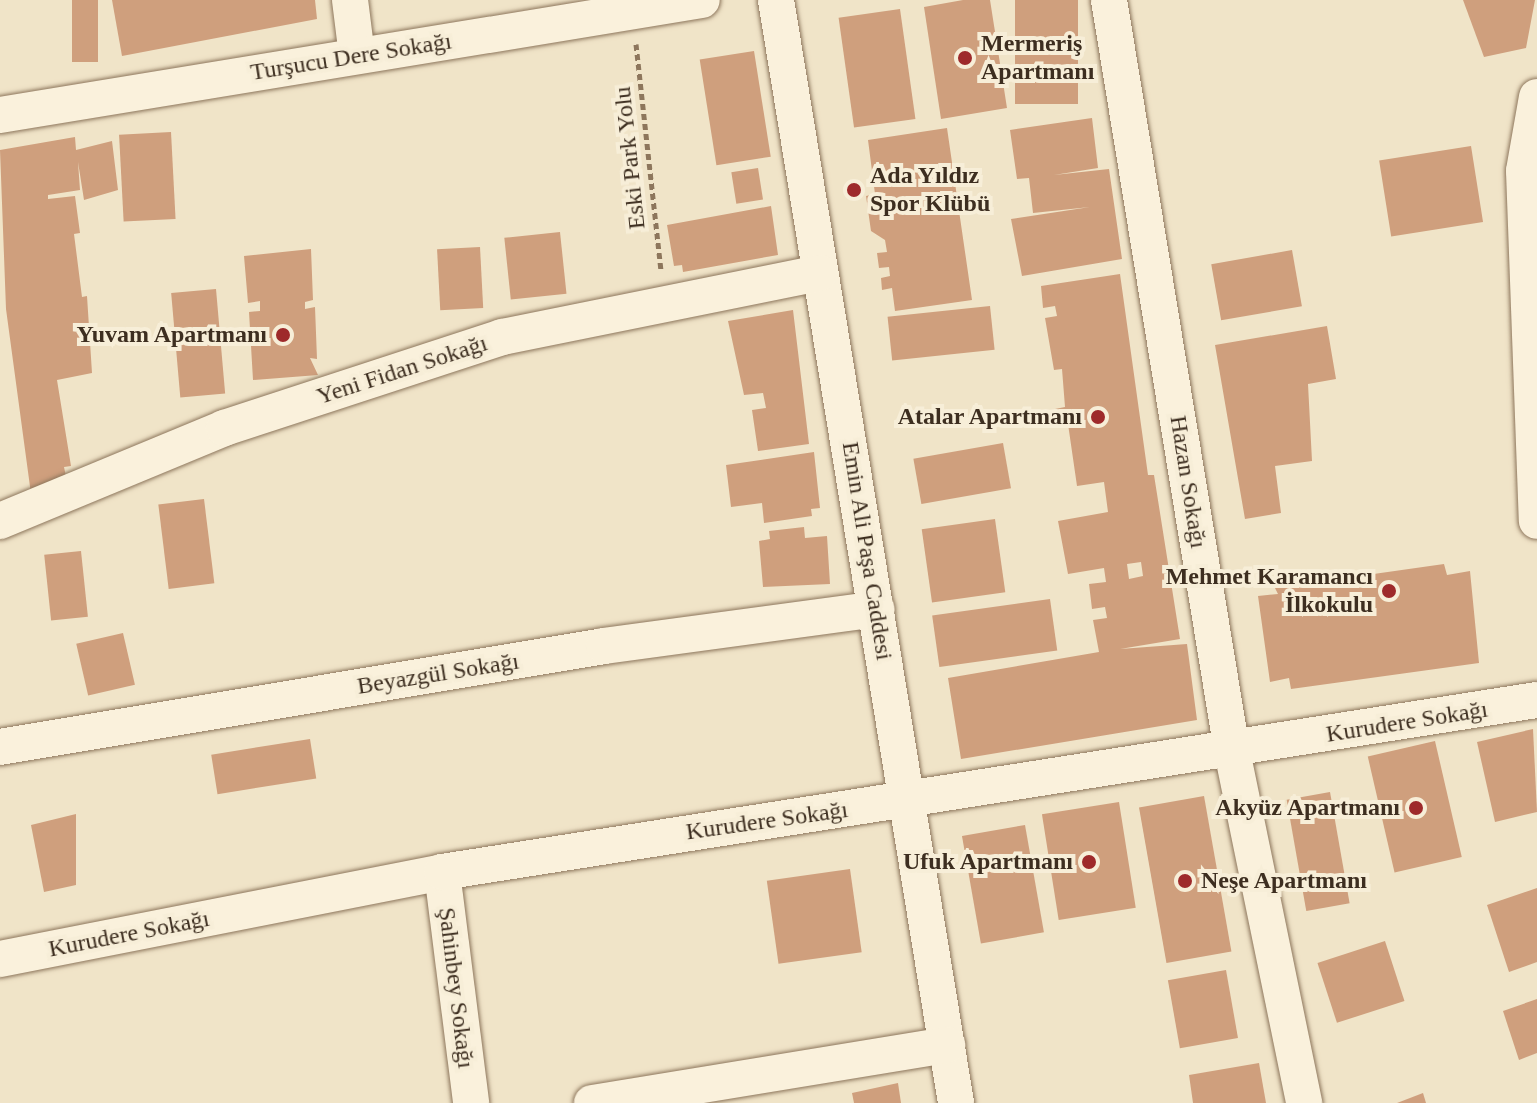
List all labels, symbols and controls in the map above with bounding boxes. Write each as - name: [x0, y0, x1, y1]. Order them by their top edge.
- street label: Turşucu Dere Sokağı: [248, 27, 454, 87]
- place label: Mermeriş Apartmanı: [981, 30, 1094, 86]
- marker: Mermeriş Apartmanı: [956, 49, 974, 67]
- street label: Eski Park Yolu: [608, 85, 652, 231]
- place label: Ada Yıldız Spor Klübü: [870, 162, 991, 218]
- marker: Ada Yıldız Spor Klübü: [845, 181, 863, 199]
- place label: Yuvam Apartmanı: [75, 321, 267, 349]
- marker: Yuvam Apartmanı: [274, 326, 292, 344]
- street label: Yeni Fidan Sokağı: [313, 329, 491, 411]
- place label: Atalar Apartmanı: [896, 403, 1082, 431]
- marker: Atalar Apartmanı: [1089, 408, 1107, 426]
- street label: Hazan Sokağı: [1163, 414, 1213, 550]
- street label: Emin Ali Paşa Caddesi: [835, 439, 899, 663]
- place label: Mehmet Karamancı İlkokulu: [1166, 563, 1373, 619]
- marker: Mehmet Karamancı İlkokulu: [1380, 582, 1398, 600]
- street label: Beyazgül Sokağı: [355, 647, 521, 701]
- street label: Kurudere Sokağı: [1324, 695, 1490, 749]
- place label: Akyüz Apartmanı: [1214, 794, 1400, 822]
- street label: Kurudere Sokağı: [684, 795, 850, 847]
- marker: Akyüz Apartmanı: [1407, 799, 1425, 817]
- place label: Ufuk Apartmanı: [902, 848, 1073, 876]
- marker: Ufuk Apartmanı: [1080, 853, 1098, 871]
- place label: Neşe Apartmanı: [1201, 867, 1368, 895]
- marker: Neşe Apartmanı: [1176, 872, 1194, 890]
- street label: Kurudere Sokağı: [46, 904, 212, 964]
- street label: Şahinbey Sokağı: [432, 906, 480, 1070]

